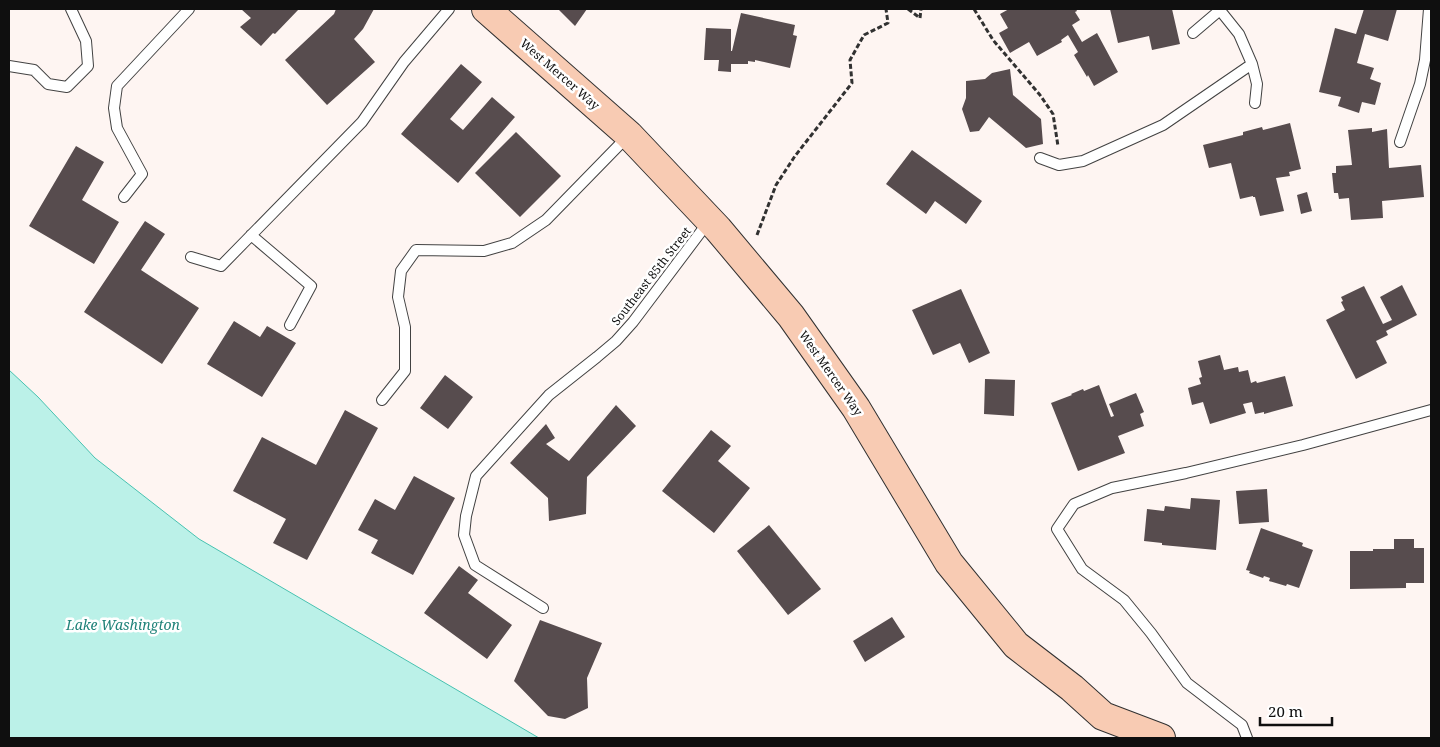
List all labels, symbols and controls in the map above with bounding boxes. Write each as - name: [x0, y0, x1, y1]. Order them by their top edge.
- street label: West Mercer Way: [517, 35, 604, 114]
- street label: Southeast 85th Street: [607, 223, 695, 329]
- street label: West Mercer Way: [795, 327, 867, 419]
- water label: Lake Washington: [65, 615, 181, 634]
- scale bar: [1260, 694, 1332, 726]
- text: 20 m: [1268, 701, 1303, 721]

